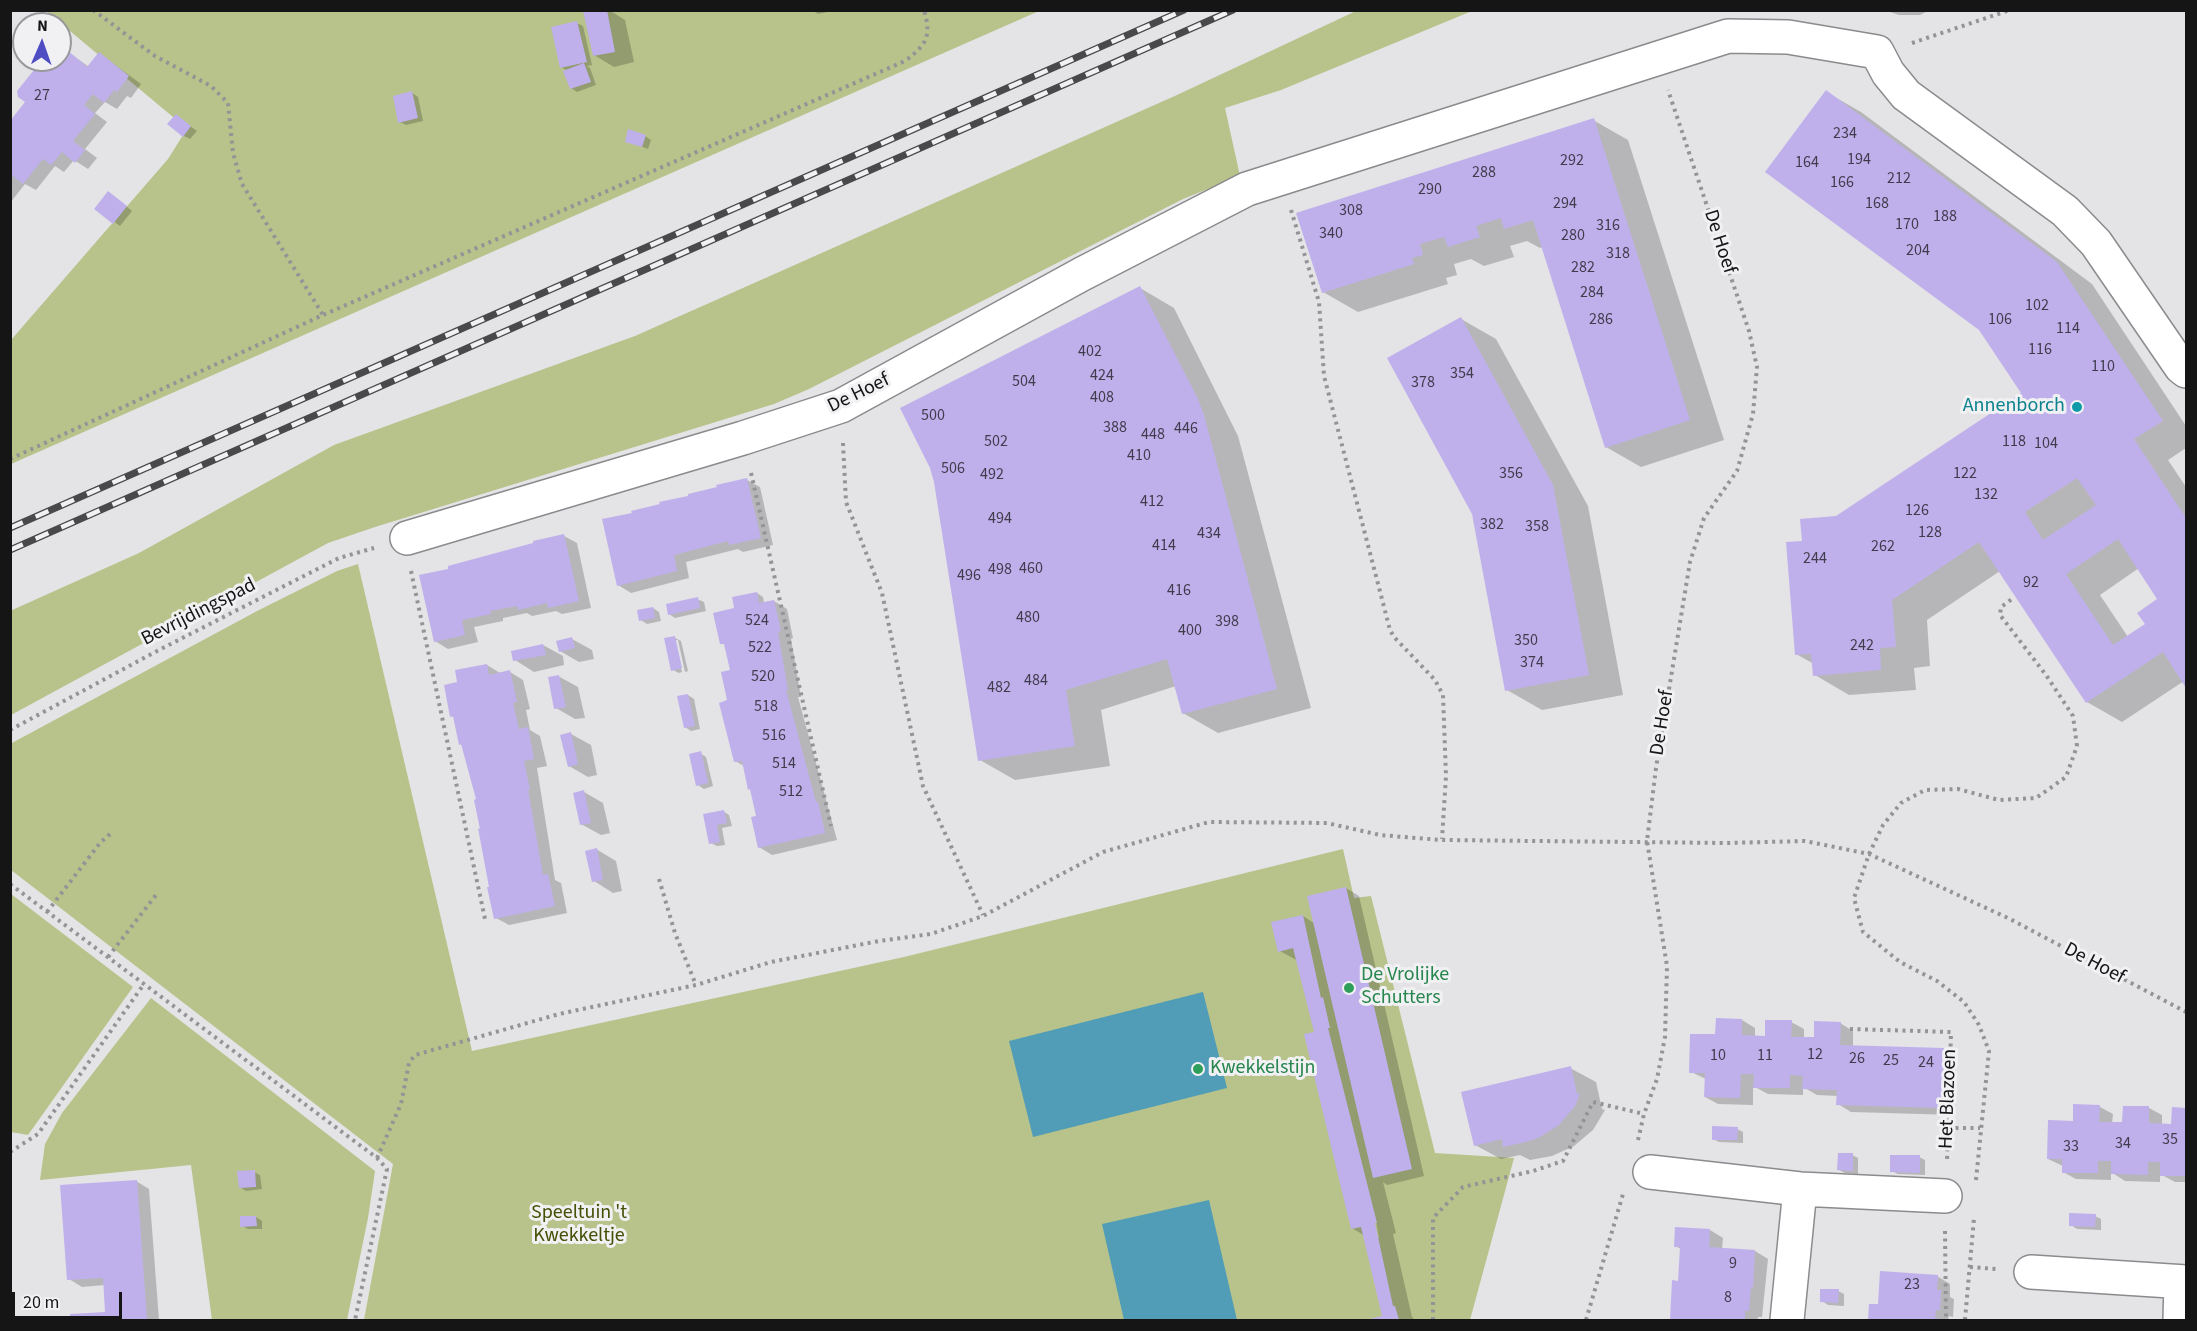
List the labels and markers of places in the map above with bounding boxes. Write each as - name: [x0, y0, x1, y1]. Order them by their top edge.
- place label: Annenborch: [1963, 395, 2065, 419]
- marker: Annenborch: [2070, 400, 2084, 414]
- place label: De Vrolijke Schutters: [1361, 964, 1449, 1011]
- marker: De Vrolijke Schutters: [1342, 981, 1356, 995]
- place label: Kwekkelstijn: [1210, 1057, 1315, 1081]
- marker: Kwekkelstijn: [1191, 1062, 1205, 1076]

